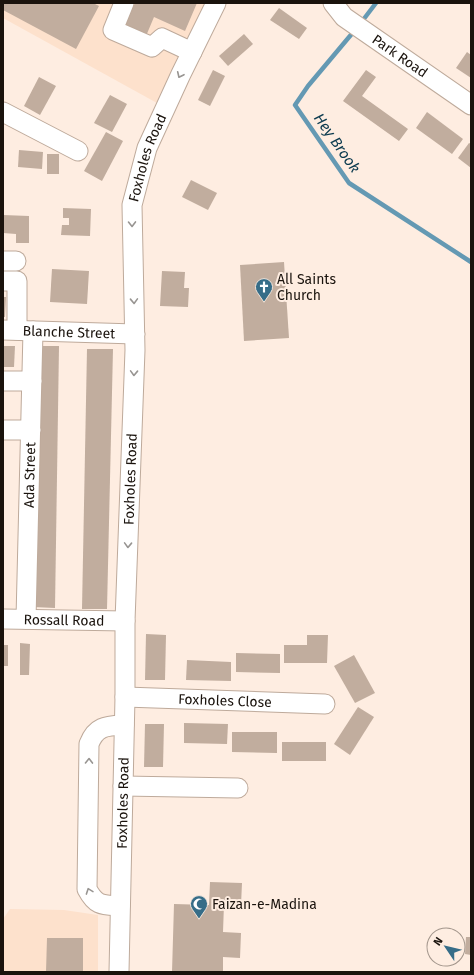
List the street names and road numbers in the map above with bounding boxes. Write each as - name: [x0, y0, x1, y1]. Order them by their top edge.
- street label: Park Road: [369, 31, 431, 81]
- street label: Foxholes Road: [125, 111, 170, 204]
- street label: Blanche Street: [22, 322, 117, 342]
- street label: Foxholes Road: [120, 433, 140, 525]
- street label: Ada Street: [20, 441, 39, 508]
- street label: Rossall Road: [23, 611, 105, 629]
- street label: Foxholes Close: [178, 690, 272, 711]
- street label: Foxholes Road: [113, 757, 132, 849]

